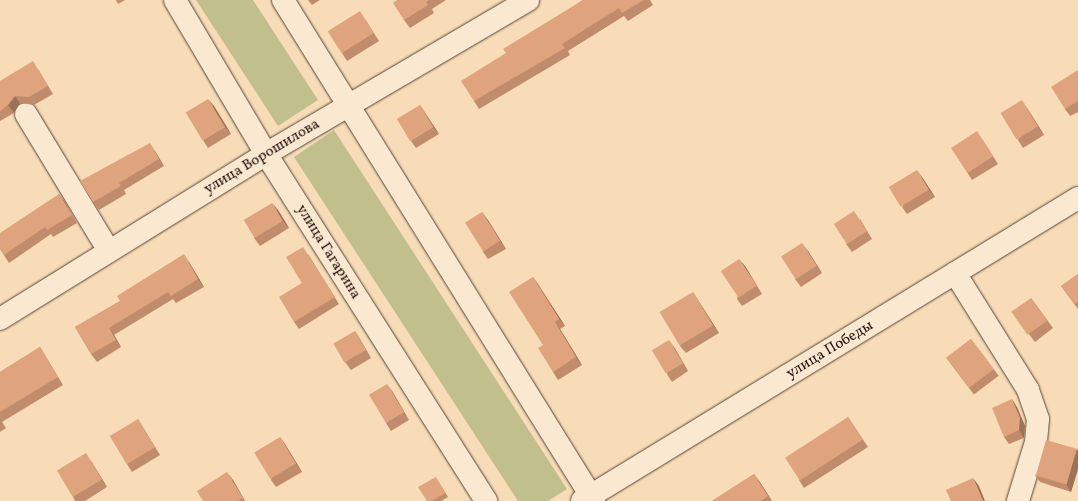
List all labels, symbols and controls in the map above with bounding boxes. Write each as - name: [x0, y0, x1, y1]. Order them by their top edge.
- street label: улица Ворошилова: [201, 115, 323, 199]
- street label: улица Гагарина: [292, 202, 364, 302]
- street label: улица Победы: [783, 317, 877, 383]

